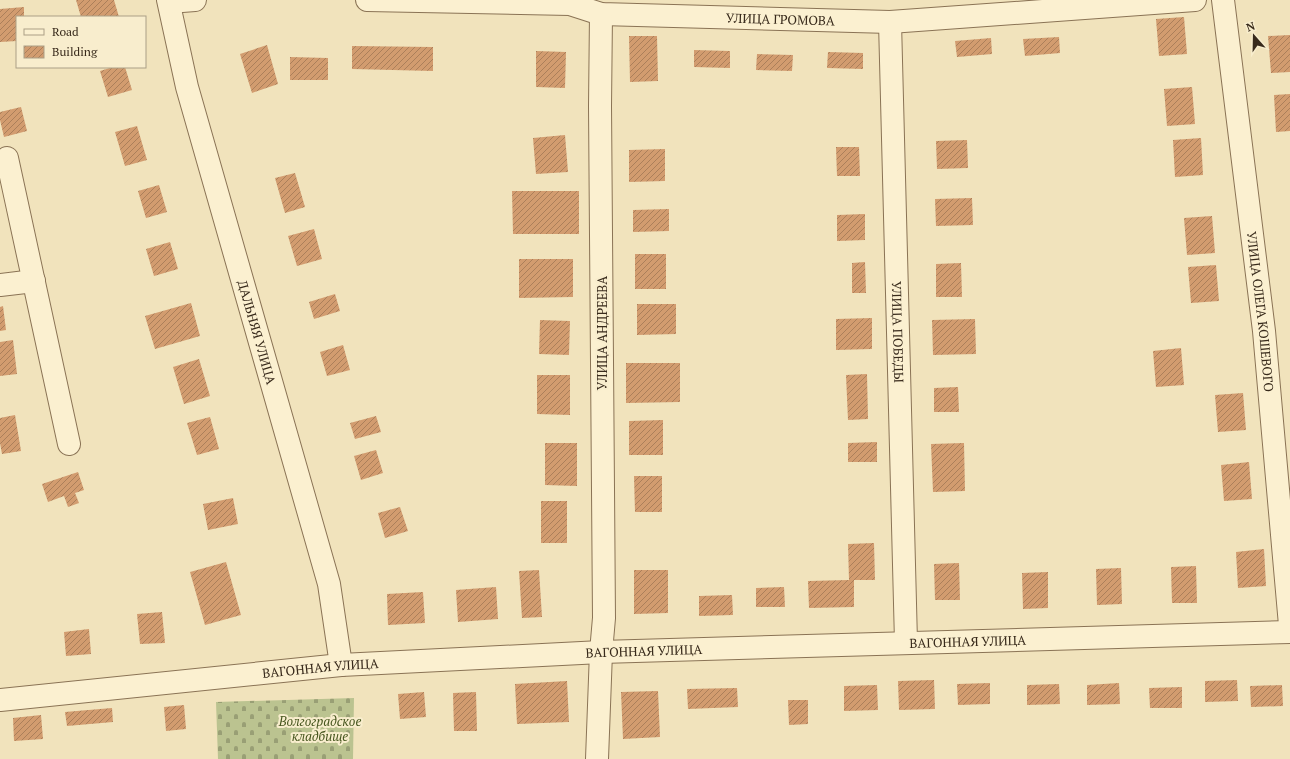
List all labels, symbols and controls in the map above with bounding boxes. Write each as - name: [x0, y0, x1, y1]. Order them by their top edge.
- street label: УЛИЦА ГРОМОВА: [726, 8, 835, 29]
- legend: [16, 16, 146, 68]
- north arrow: [1234, 16, 1274, 56]
- text: N: [1244, 18, 1258, 35]
- text: Road: [52, 24, 79, 39]
- text: Building: [52, 44, 98, 59]
- street label: УЛИЦА ОЛЕГА КОШЕВОГО: [1243, 230, 1278, 393]
- street label: УЛИЦА АНДРЕЕВА: [593, 276, 611, 390]
- street label: ДАЛЬНЯЯ УЛИЦА: [234, 278, 281, 386]
- street label: УЛИЦА ПОБЕДЫ: [888, 281, 908, 383]
- street label: ВАГОННАЯ УЛИЦА: [909, 631, 1026, 652]
- street label: ВАГОННАЯ УЛИЦА: [585, 640, 703, 662]
- street label: ВАГОННАЯ УЛИЦА: [261, 654, 379, 682]
- park label: Волгоградское кладбище: [278, 712, 361, 745]

